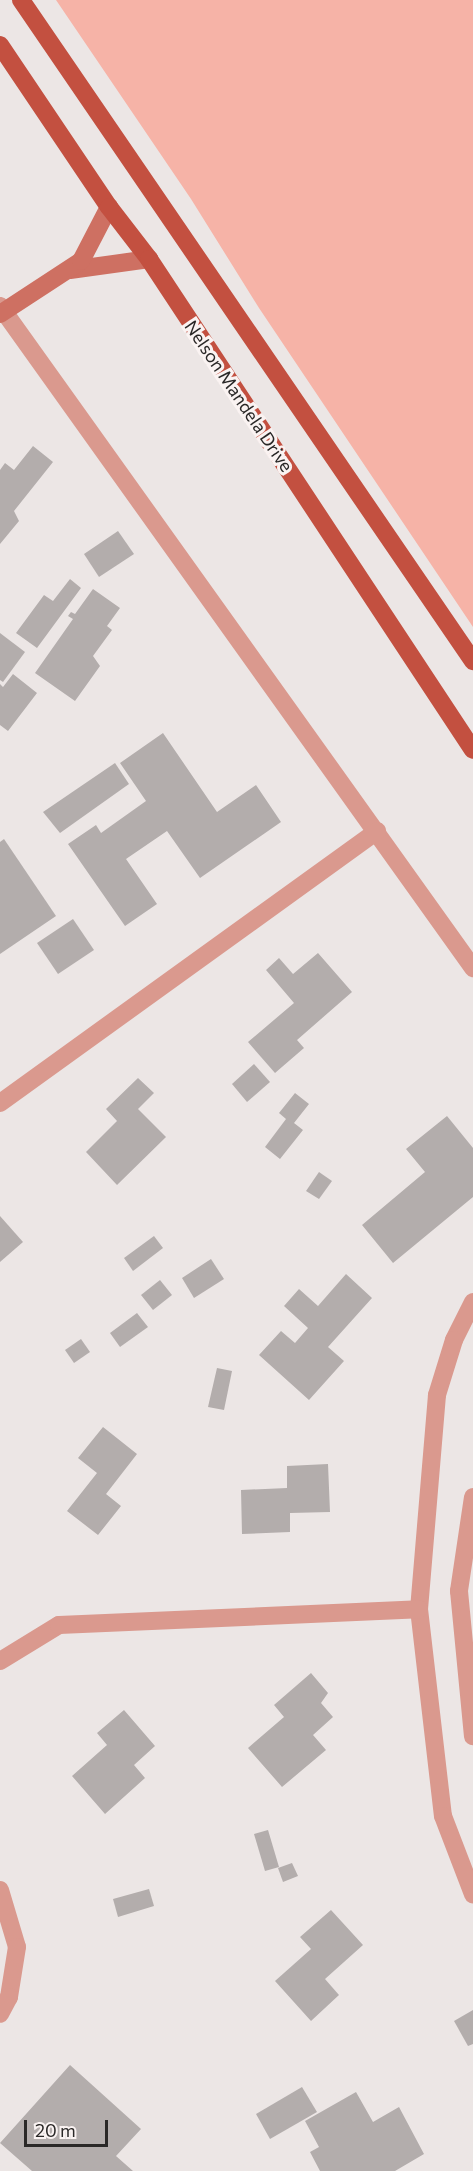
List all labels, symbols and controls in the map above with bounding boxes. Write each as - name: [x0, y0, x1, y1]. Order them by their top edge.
- street label: Nelson Mandela Drive: [180, 316, 298, 476]
- scale bar: [27, 2108, 111, 2146]
- text: 20 m: [35, 2119, 76, 2141]

